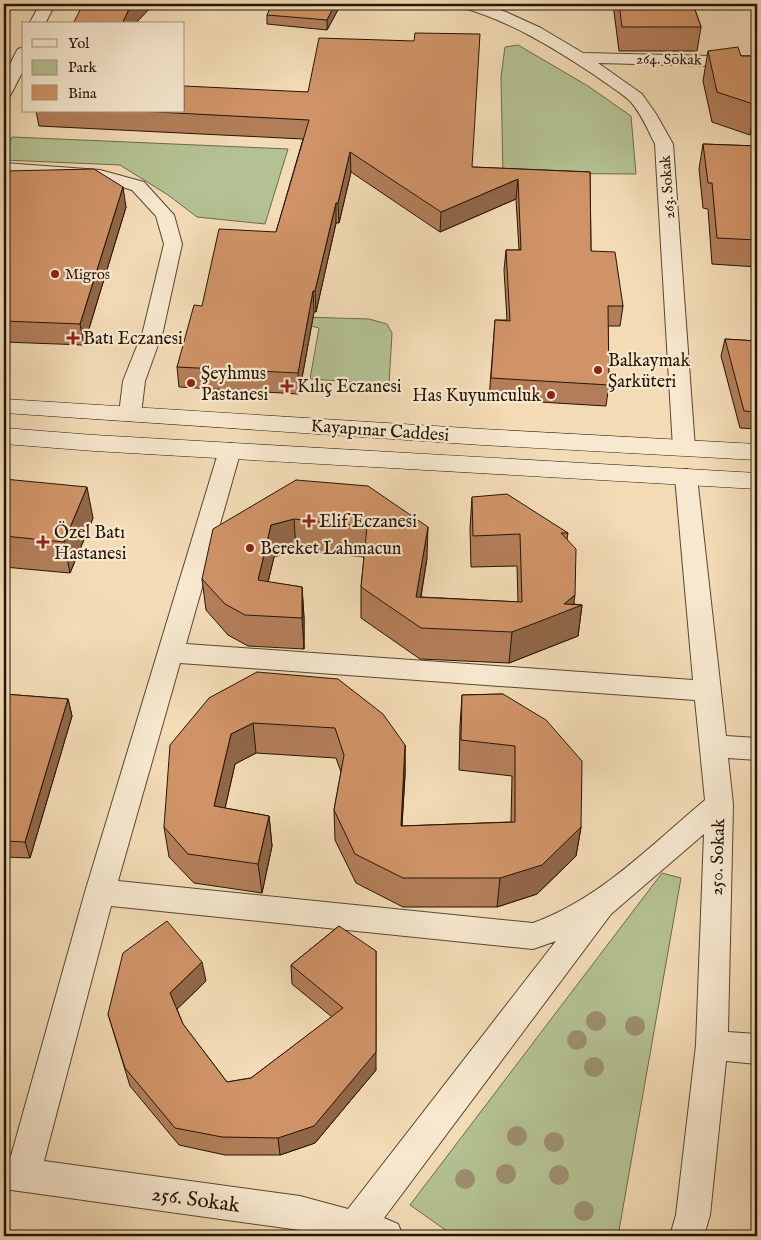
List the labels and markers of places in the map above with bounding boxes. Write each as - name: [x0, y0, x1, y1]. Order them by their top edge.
- place label: Migros: [65, 265, 110, 284]
- marker: Migros: [49, 268, 61, 280]
- place label: Batı Eczanesi: [83, 328, 183, 351]
- marker: Batı Eczanesi: [67, 332, 79, 344]
- place label: Balkaymak Şarküteri: [608, 350, 690, 394]
- place label: Şeyhmus Pastanesi: [201, 363, 269, 407]
- marker: Balkaymak Şarküteri: [592, 364, 604, 376]
- place label: Kılıç Eczanesi: [297, 376, 402, 399]
- marker: Şeyhmus Pastanesi: [185, 377, 197, 389]
- marker: Kılıç Eczanesi: [281, 380, 293, 392]
- place label: Has Kuyumculuk: [412, 385, 541, 408]
- marker: Has Kuyumculuk: [545, 389, 557, 401]
- place label: Elif Eczanesi: [319, 511, 417, 534]
- marker: Elif Eczanesi: [303, 515, 315, 527]
- place label: Özel Batı Hastanesi: [54, 521, 127, 566]
- marker: Özel Batı Hastanesi: [36, 535, 50, 549]
- place label: Bereket Lahmacun: [260, 538, 402, 561]
- marker: Bereket Lahmacun: [244, 542, 256, 554]

